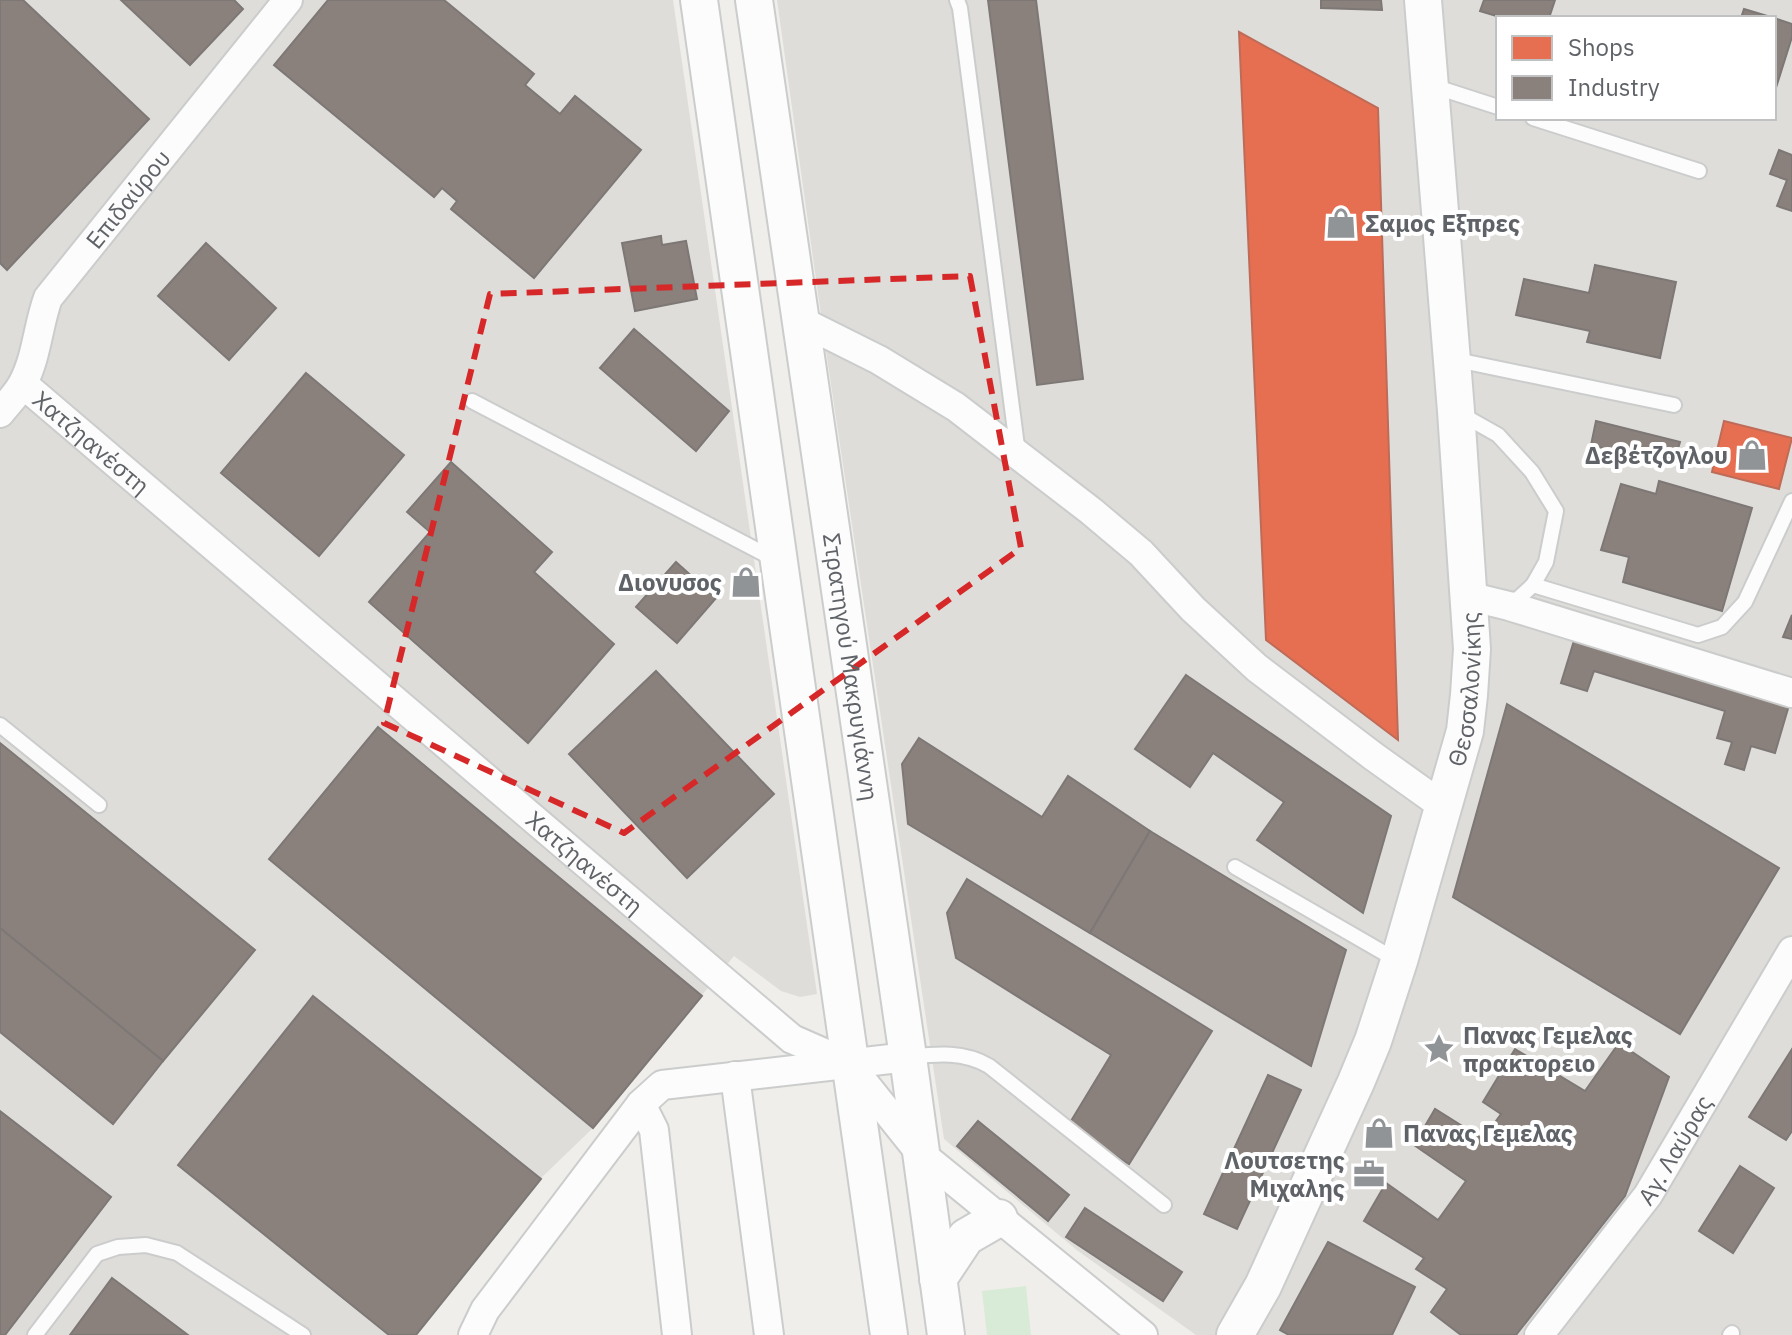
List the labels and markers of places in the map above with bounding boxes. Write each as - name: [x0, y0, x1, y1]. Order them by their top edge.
- shop icon: Σαμος Εξπρες: [1324, 206, 1358, 240]
- place label: Σαμος Εξπρες: [1365, 207, 1520, 239]
- shop icon: Δεβέτζογλου: [1735, 438, 1769, 472]
- place label: Δεβέτζογλου: [1584, 439, 1728, 471]
- shop icon: Διονυσος: [729, 565, 763, 599]
- place label: Διονυσος: [618, 566, 722, 598]
- place label: Πανας Γεμελας πρακτορειο: [1463, 1019, 1633, 1079]
- place icon: Πανας Γεμελας πρακτορειο: [1422, 1032, 1456, 1066]
- shop icon: Πανας Γεμελας: [1362, 1116, 1396, 1150]
- place label: Πανας Γεμελας: [1403, 1117, 1573, 1149]
- place label: Λουτσετης Μιχαλης: [1224, 1144, 1345, 1204]
- office icon: Λουτσετης Μιχαλης: [1352, 1157, 1386, 1191]

